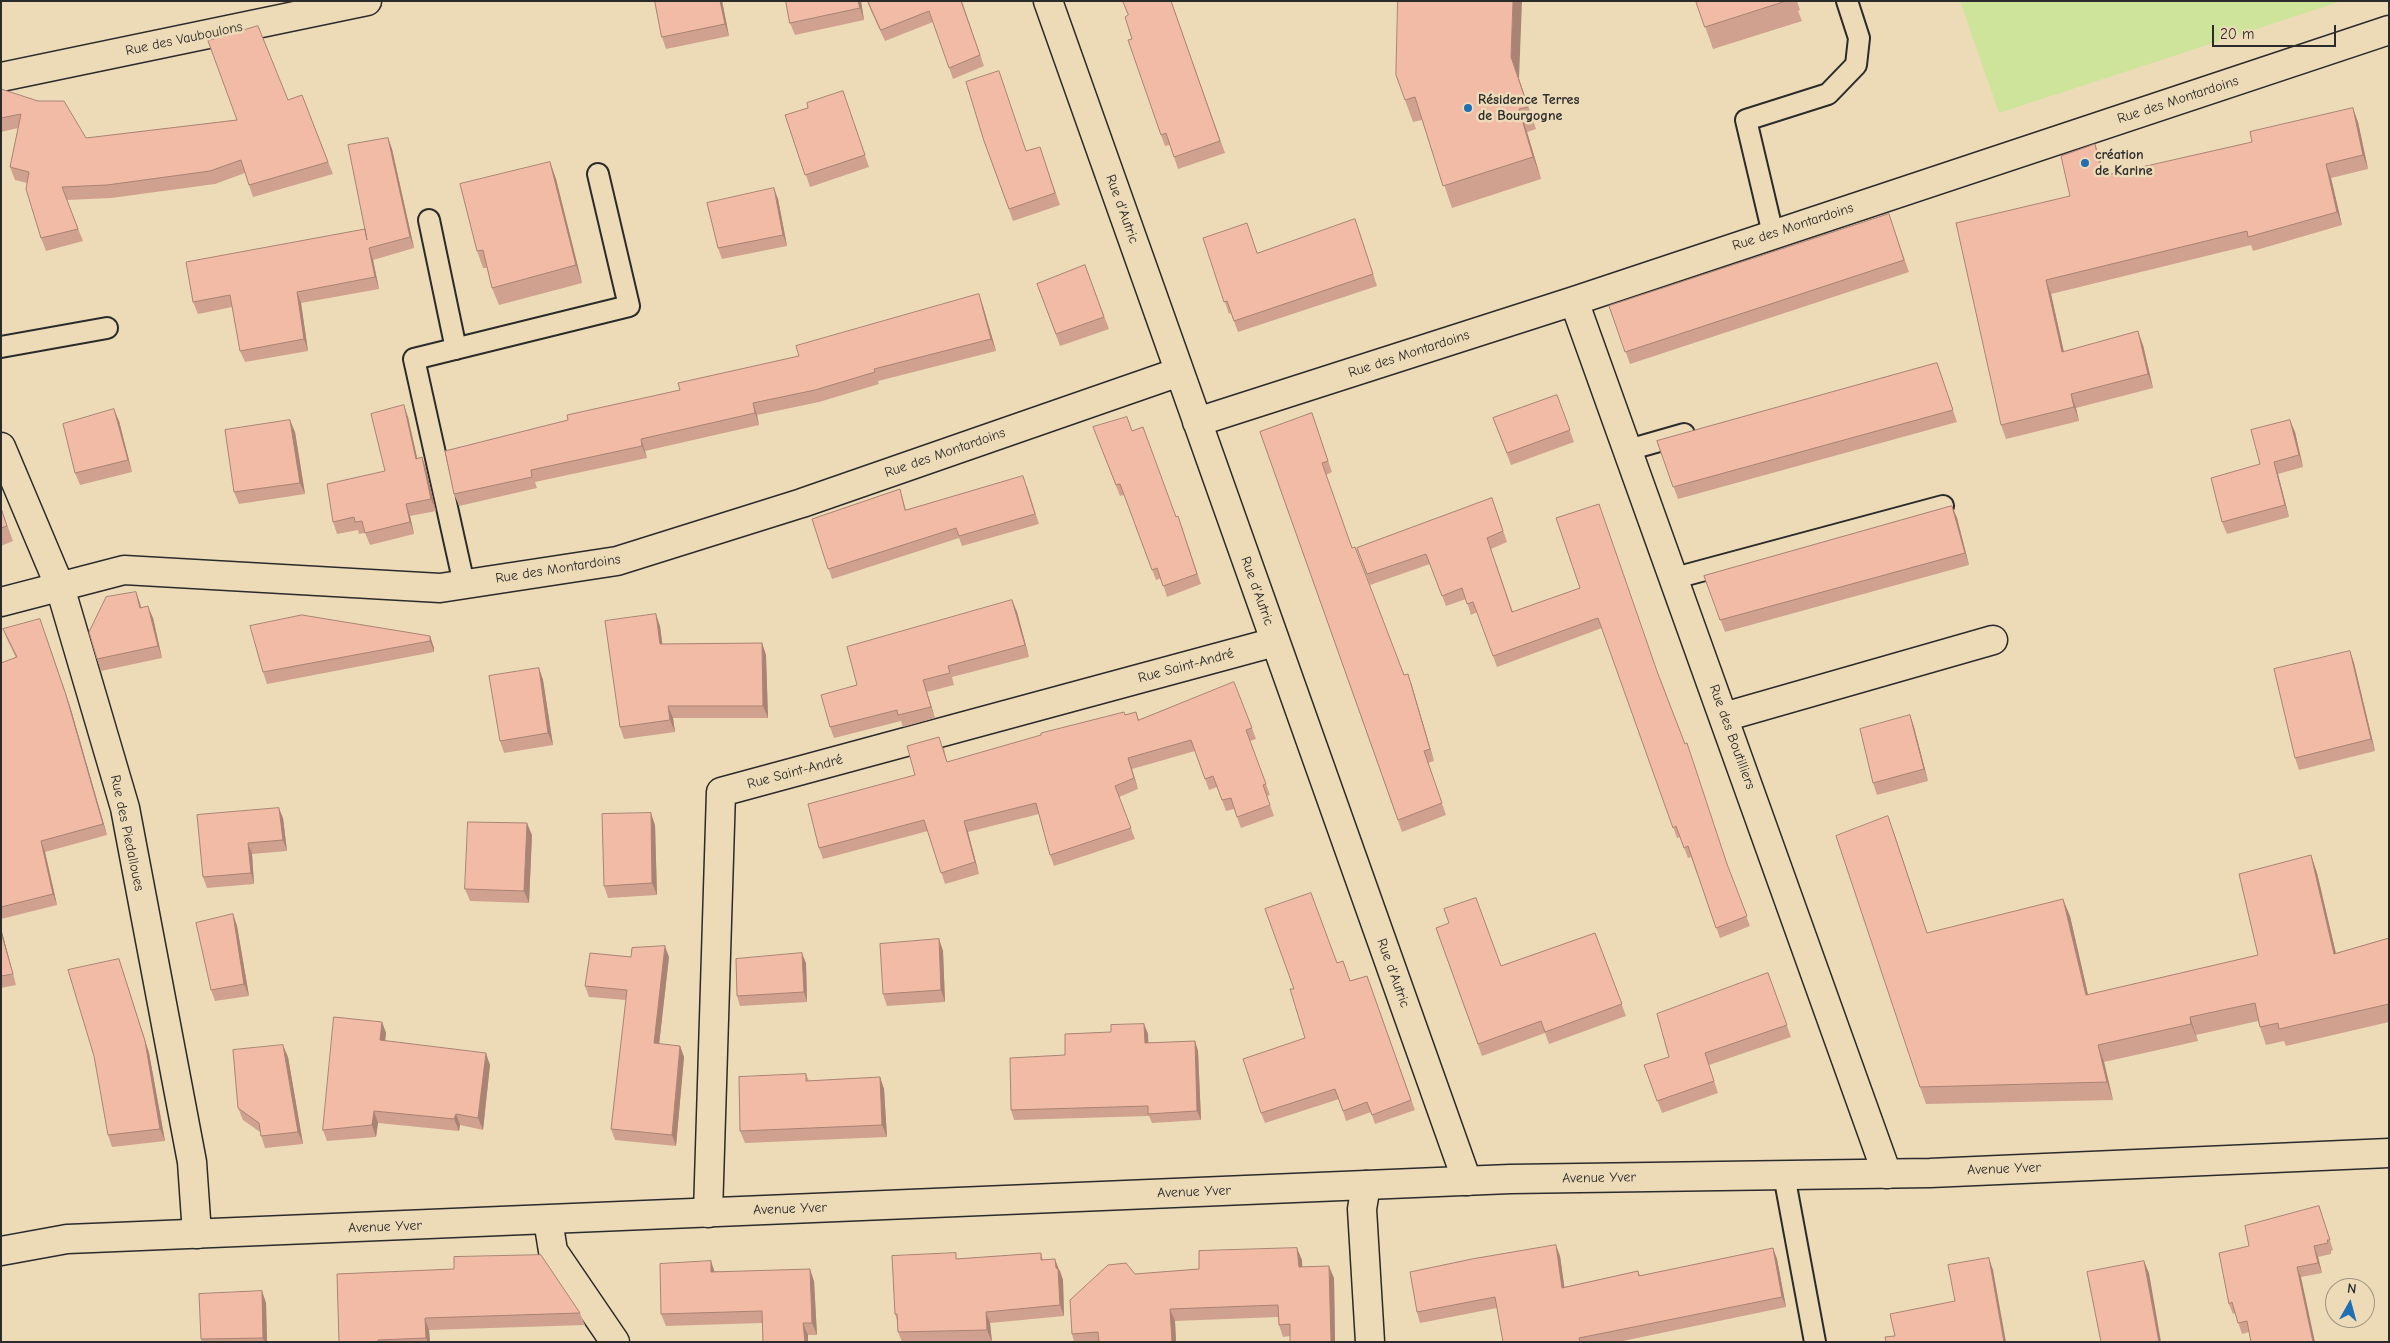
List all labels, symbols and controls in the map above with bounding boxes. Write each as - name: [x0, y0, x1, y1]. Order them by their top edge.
- scale bar: [2215, 15, 2339, 47]
- street label: Rue des Vauboulons: [124, 18, 244, 60]
- text: 20 m: [2220, 25, 2254, 43]
- street label: Rue des Montardoins: [2115, 72, 2241, 128]
- place label: Résidence Terres de Bourgogne: [1478, 92, 1579, 124]
- marker: Résidence Terres de Bourgogne: [1462, 102, 1474, 114]
- place label: création de Karine: [2095, 147, 2153, 180]
- marker: création de Karine: [2079, 157, 2091, 169]
- street label: Rue d'Autric: [1102, 172, 1142, 246]
- street label: Rue des Montardoins: [1730, 199, 1856, 255]
- street label: Rue des Montardoins: [1346, 326, 1472, 382]
- street label: Rue des Montardoins: [882, 424, 1008, 482]
- street label: Rue des Montardoins: [494, 551, 622, 587]
- street label: Rue d'Autric: [1237, 554, 1277, 628]
- street label: Rue Saint-André: [1136, 645, 1236, 687]
- street label: Rue des Boutilliers: [1705, 682, 1759, 792]
- street label: Rue Saint-André: [745, 751, 845, 793]
- street label: Rue des Piedalloues: [106, 773, 148, 893]
- street label: Rue d'Autric: [1373, 936, 1413, 1010]
- street label: Avenue Yver: [1967, 1159, 2041, 1179]
- street label: Avenue Yver: [1562, 1169, 1636, 1187]
- street label: Avenue Yver: [1157, 1182, 1231, 1202]
- street label: Avenue Yver: [753, 1199, 827, 1219]
- street label: Avenue Yver: [348, 1217, 422, 1237]
- north arrow: [2325, 1278, 2375, 1328]
- text: N: [2346, 1280, 2357, 1298]

